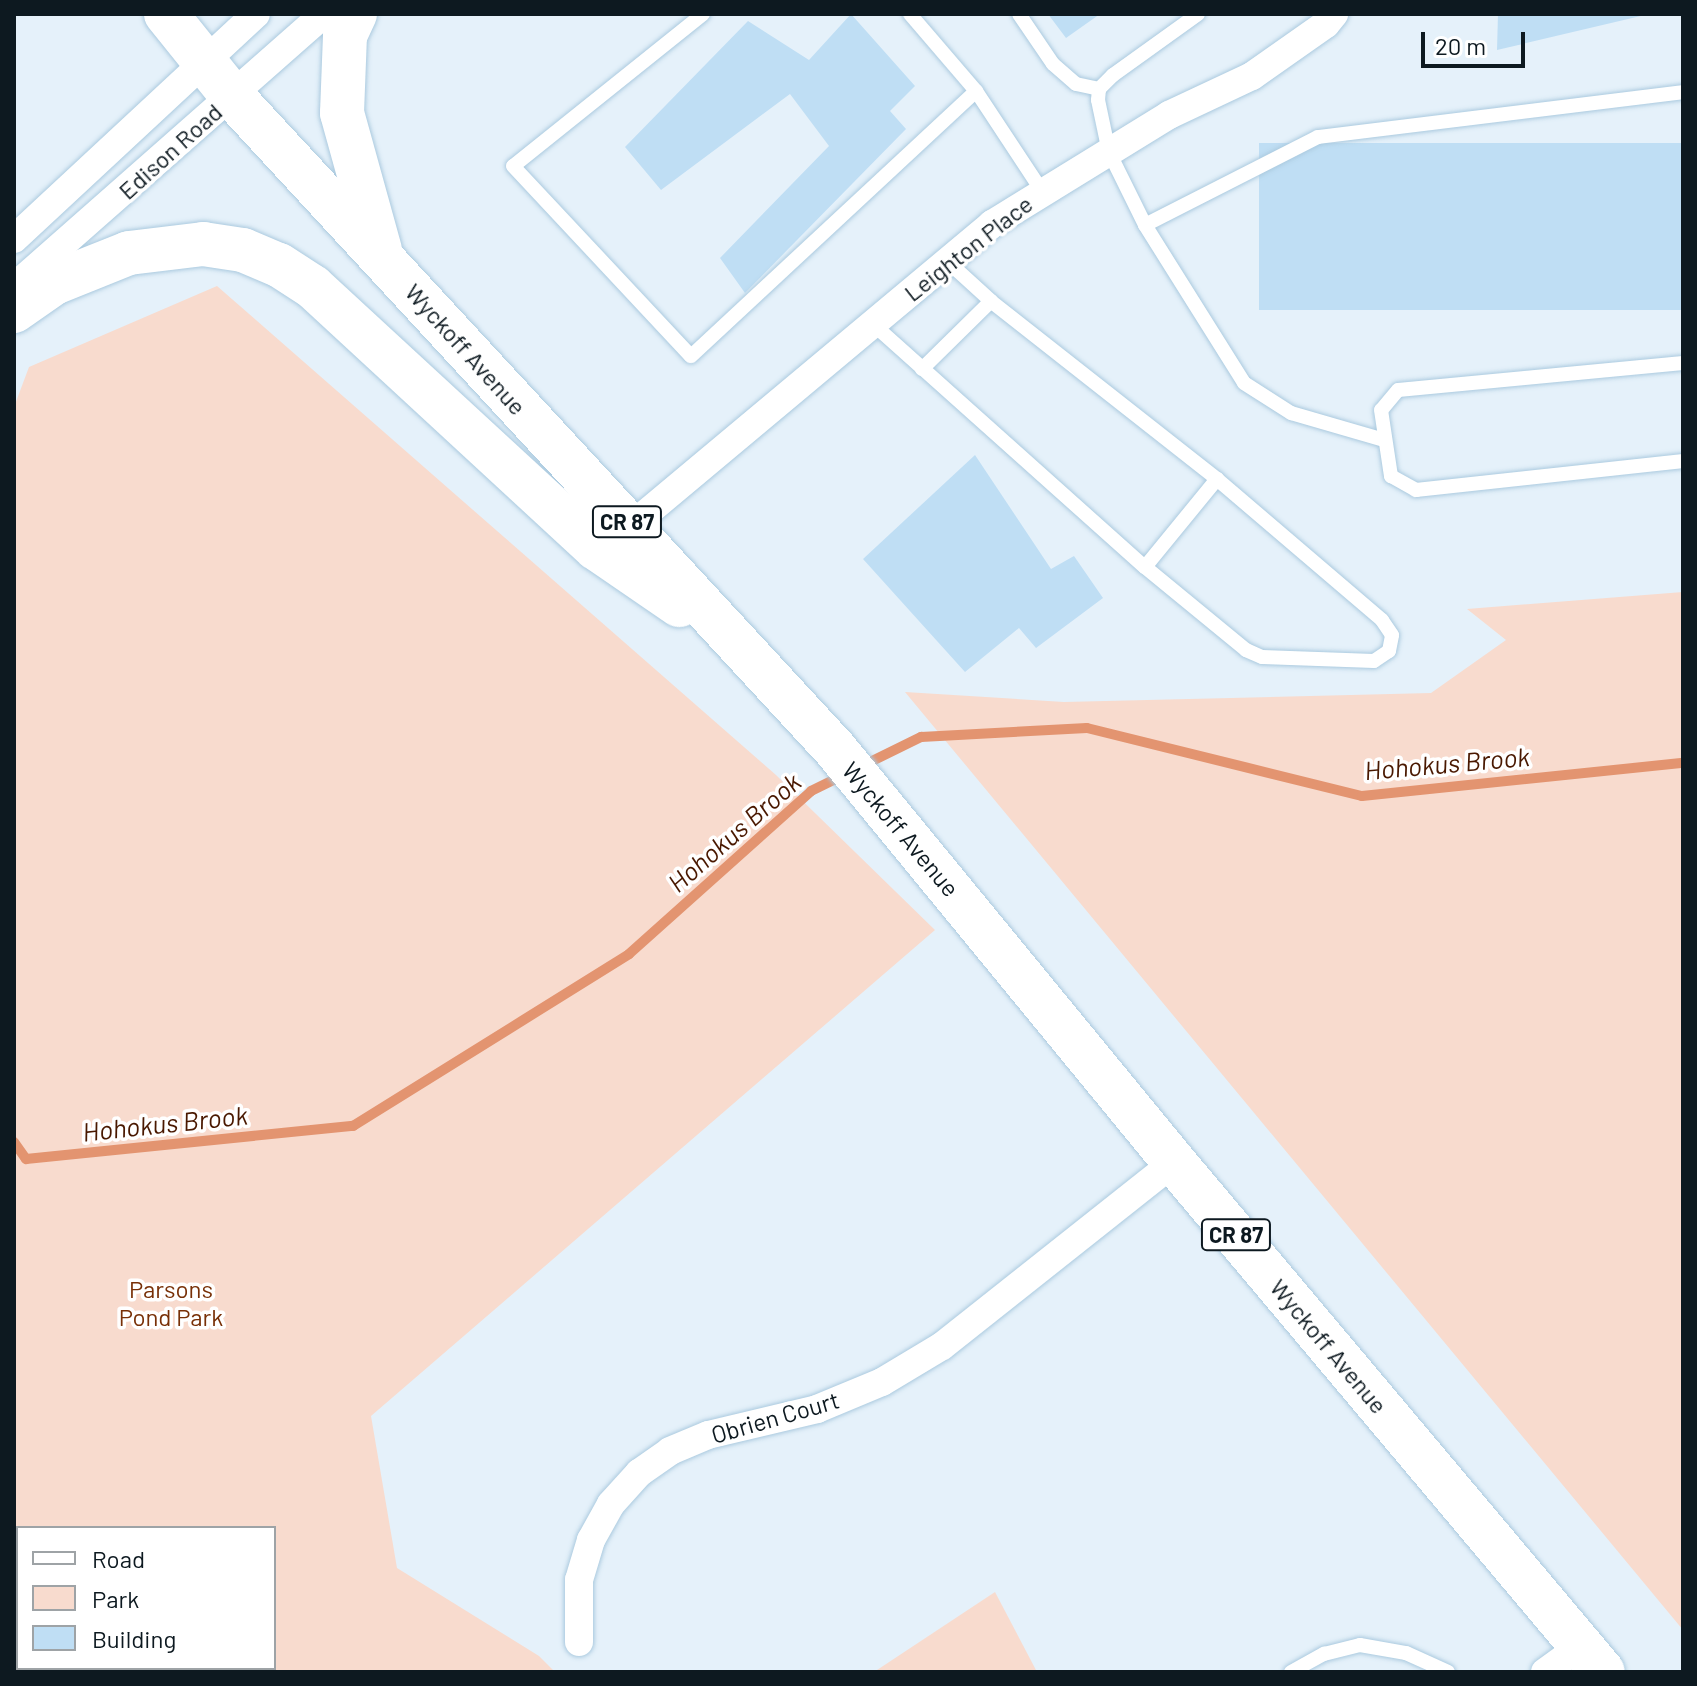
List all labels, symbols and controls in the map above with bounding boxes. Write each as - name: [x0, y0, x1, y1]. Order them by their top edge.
- scale bar: [1425, 16, 1529, 66]
- text: 20 m: [1435, 31, 1486, 60]
- street label: Edison Road: [112, 97, 228, 205]
- street label: Leighton Place: [898, 189, 1038, 307]
- street label: Wyckoff Avenue: [400, 277, 532, 421]
- road number: CR 87: [591, 504, 663, 540]
- water label: Hohokus Brook: [1363, 740, 1531, 786]
- street label: Wyckoff Avenue: [836, 756, 966, 902]
- water label: Hohokus Brook: [661, 766, 807, 898]
- water label: Hohokus Brook: [81, 1099, 249, 1147]
- road number: CR 87: [1200, 1217, 1272, 1253]
- street label: Wyckoff Avenue: [1264, 1273, 1394, 1419]
- park label: Parsons Pond Park: [119, 1275, 223, 1331]
- street label: Obrien Court: [708, 1385, 842, 1449]
- legend: [16, 1526, 276, 1670]
- text: Road: [92, 1544, 145, 1573]
- text: Park: [92, 1584, 139, 1613]
- text: Building: [92, 1624, 176, 1653]

